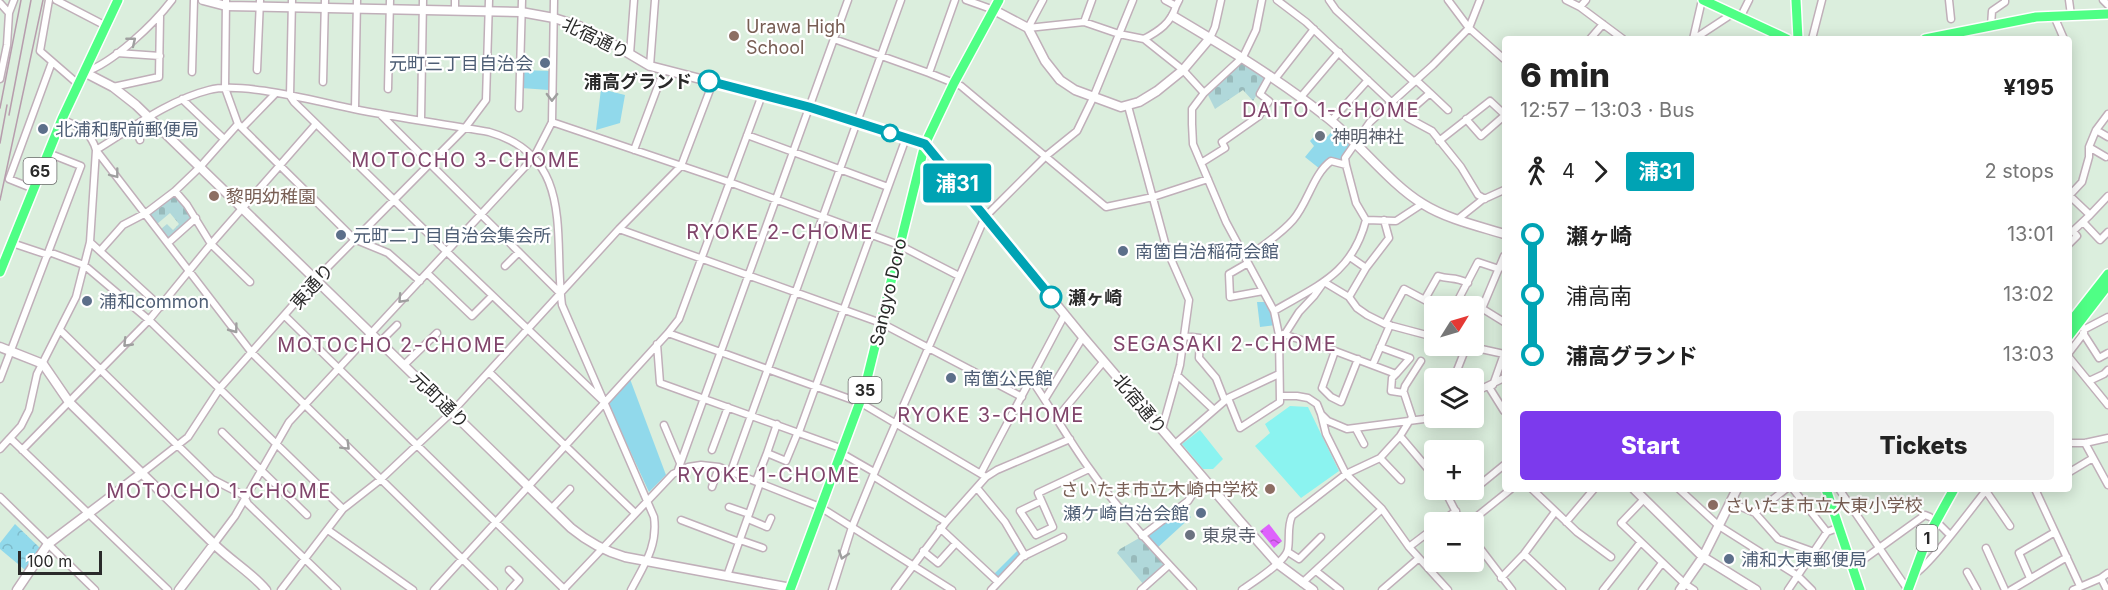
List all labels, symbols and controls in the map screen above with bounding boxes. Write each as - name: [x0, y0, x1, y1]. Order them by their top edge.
- street label: 北宿通り: [559, 13, 633, 63]
- place label: Urawa High School: [746, 16, 846, 58]
- marker: Urawa High School: [727, 29, 741, 43]
- one-way arrow: [125, 37, 136, 48]
- place label: 元町三丁目自治会: [389, 53, 533, 74]
- text: 6 min: [1520, 55, 1610, 95]
- marker: 元町三丁目自治会: [538, 56, 552, 70]
- marker: 浦高グランド: [698, 70, 720, 92]
- place label: 浦高グランド: [584, 71, 692, 92]
- text: ¥195: [2004, 74, 2054, 100]
- one-way arrow: [546, 93, 558, 102]
- district label: DAITO 1-CHOME: [1242, 98, 1420, 122]
- text: 12:57 – 13:03 · Bus: [1520, 98, 1695, 122]
- place label: 北浦和駅前郵便局: [55, 119, 199, 140]
- marker: 北浦和駅前郵便局: [36, 122, 50, 136]
- unlabelled marker: [881, 124, 899, 142]
- place label: 神明神社: [1332, 126, 1404, 147]
- marker: 神明神社: [1313, 129, 1327, 143]
- district label: MOTOCHO 3-CHOME: [351, 148, 581, 172]
- icon: walk: [1520, 155, 1553, 188]
- icon: forward: [1584, 155, 1617, 188]
- road number: 65: [24, 158, 57, 184]
- text: 4: [1562, 159, 1575, 183]
- text: 浦31: [1638, 159, 1682, 184]
- text: 2 stops: [1984, 159, 2054, 183]
- line badge: 浦31: [922, 164, 992, 202]
- one-way arrow: [108, 167, 119, 178]
- text: 浦31: [935, 171, 979, 196]
- place label: 黎明幼稚園: [226, 186, 316, 207]
- marker: 黎明幼稚園: [207, 189, 221, 203]
- district label: RYOKE 2-CHOME: [686, 220, 874, 244]
- text: 13:01: [2007, 222, 2054, 246]
- text: 瀬ヶ崎: [1566, 223, 1632, 249]
- place label: 元町二丁目自治会集会所: [353, 225, 551, 246]
- marker: 元町二丁目自治会集会所: [334, 228, 348, 242]
- street label: Sangyo Doro: [865, 236, 911, 348]
- place label: 南箇自治稲荷会館: [1135, 241, 1279, 262]
- marker: 南箇自治稲荷会館: [1116, 244, 1130, 258]
- street label: 東通り: [286, 259, 338, 313]
- text: 13:02: [2003, 282, 2054, 306]
- text: 浦高南: [1566, 283, 1632, 309]
- marker: 瀬ヶ崎: [1040, 286, 1062, 308]
- place label: 瀬ヶ崎: [1068, 287, 1122, 308]
- place label: 浦和common: [99, 291, 209, 312]
- one-way arrow: [399, 292, 410, 303]
- marker: 浦和common: [80, 294, 94, 308]
- north arrow: [1424, 296, 1484, 356]
- map controls: [1424, 296, 1484, 572]
- one-way arrow: [226, 322, 237, 333]
- district label: SEGASAKI 2-CHOME: [1113, 332, 1337, 356]
- district label: MOTOCHO 2-CHOME: [277, 333, 507, 357]
- one-way arrow: [123, 337, 134, 347]
- text: 13:03: [2003, 342, 2054, 366]
- text: 浦高グランド: [1566, 343, 1698, 369]
- street label: 元町通り: [407, 367, 473, 433]
- place label: 南箇公民館: [963, 368, 1053, 389]
- button: layers: [1424, 368, 1484, 428]
- street label: 北宿通り: [1109, 370, 1171, 438]
- marker: 南箇公民館: [944, 371, 958, 385]
- road number: 35: [848, 377, 882, 403]
- district label: RYOKE 3-CHOME: [897, 403, 1085, 427]
- button: Start: [1520, 411, 1781, 480]
- button: Tickets: [1793, 411, 2054, 480]
- one-way arrow: [338, 439, 349, 450]
- button: +: [1424, 440, 1484, 500]
- district label: RYOKE 1-CHOME: [677, 463, 861, 487]
- district label: MOTOCHO 1-CHOME: [106, 479, 332, 503]
- place label: さいたま市立木崎中学校: [1061, 479, 1258, 500]
- marker: さいたま市立木崎中学校: [1263, 482, 1277, 496]
- place label: さいたま市立大東小学校: [1725, 495, 1922, 516]
- marker: さいたま市立大東小学校: [1706, 498, 1720, 512]
- place label: 瀬ケ崎自治会館: [1063, 503, 1189, 524]
- marker: 瀬ケ崎自治会館: [1194, 506, 1208, 520]
- button: −: [1424, 512, 1484, 572]
- place label: 東泉寺: [1202, 525, 1256, 546]
- road number: 1: [1916, 525, 1938, 551]
- marker: 東泉寺: [1183, 528, 1197, 542]
- scale bar: [18, 548, 102, 576]
- one-way arrow: [838, 549, 850, 560]
- place label: 浦和大東郵便局: [1741, 549, 1867, 570]
- text: 100 m: [27, 551, 72, 571]
- marker: 浦和大東郵便局: [1722, 552, 1736, 566]

